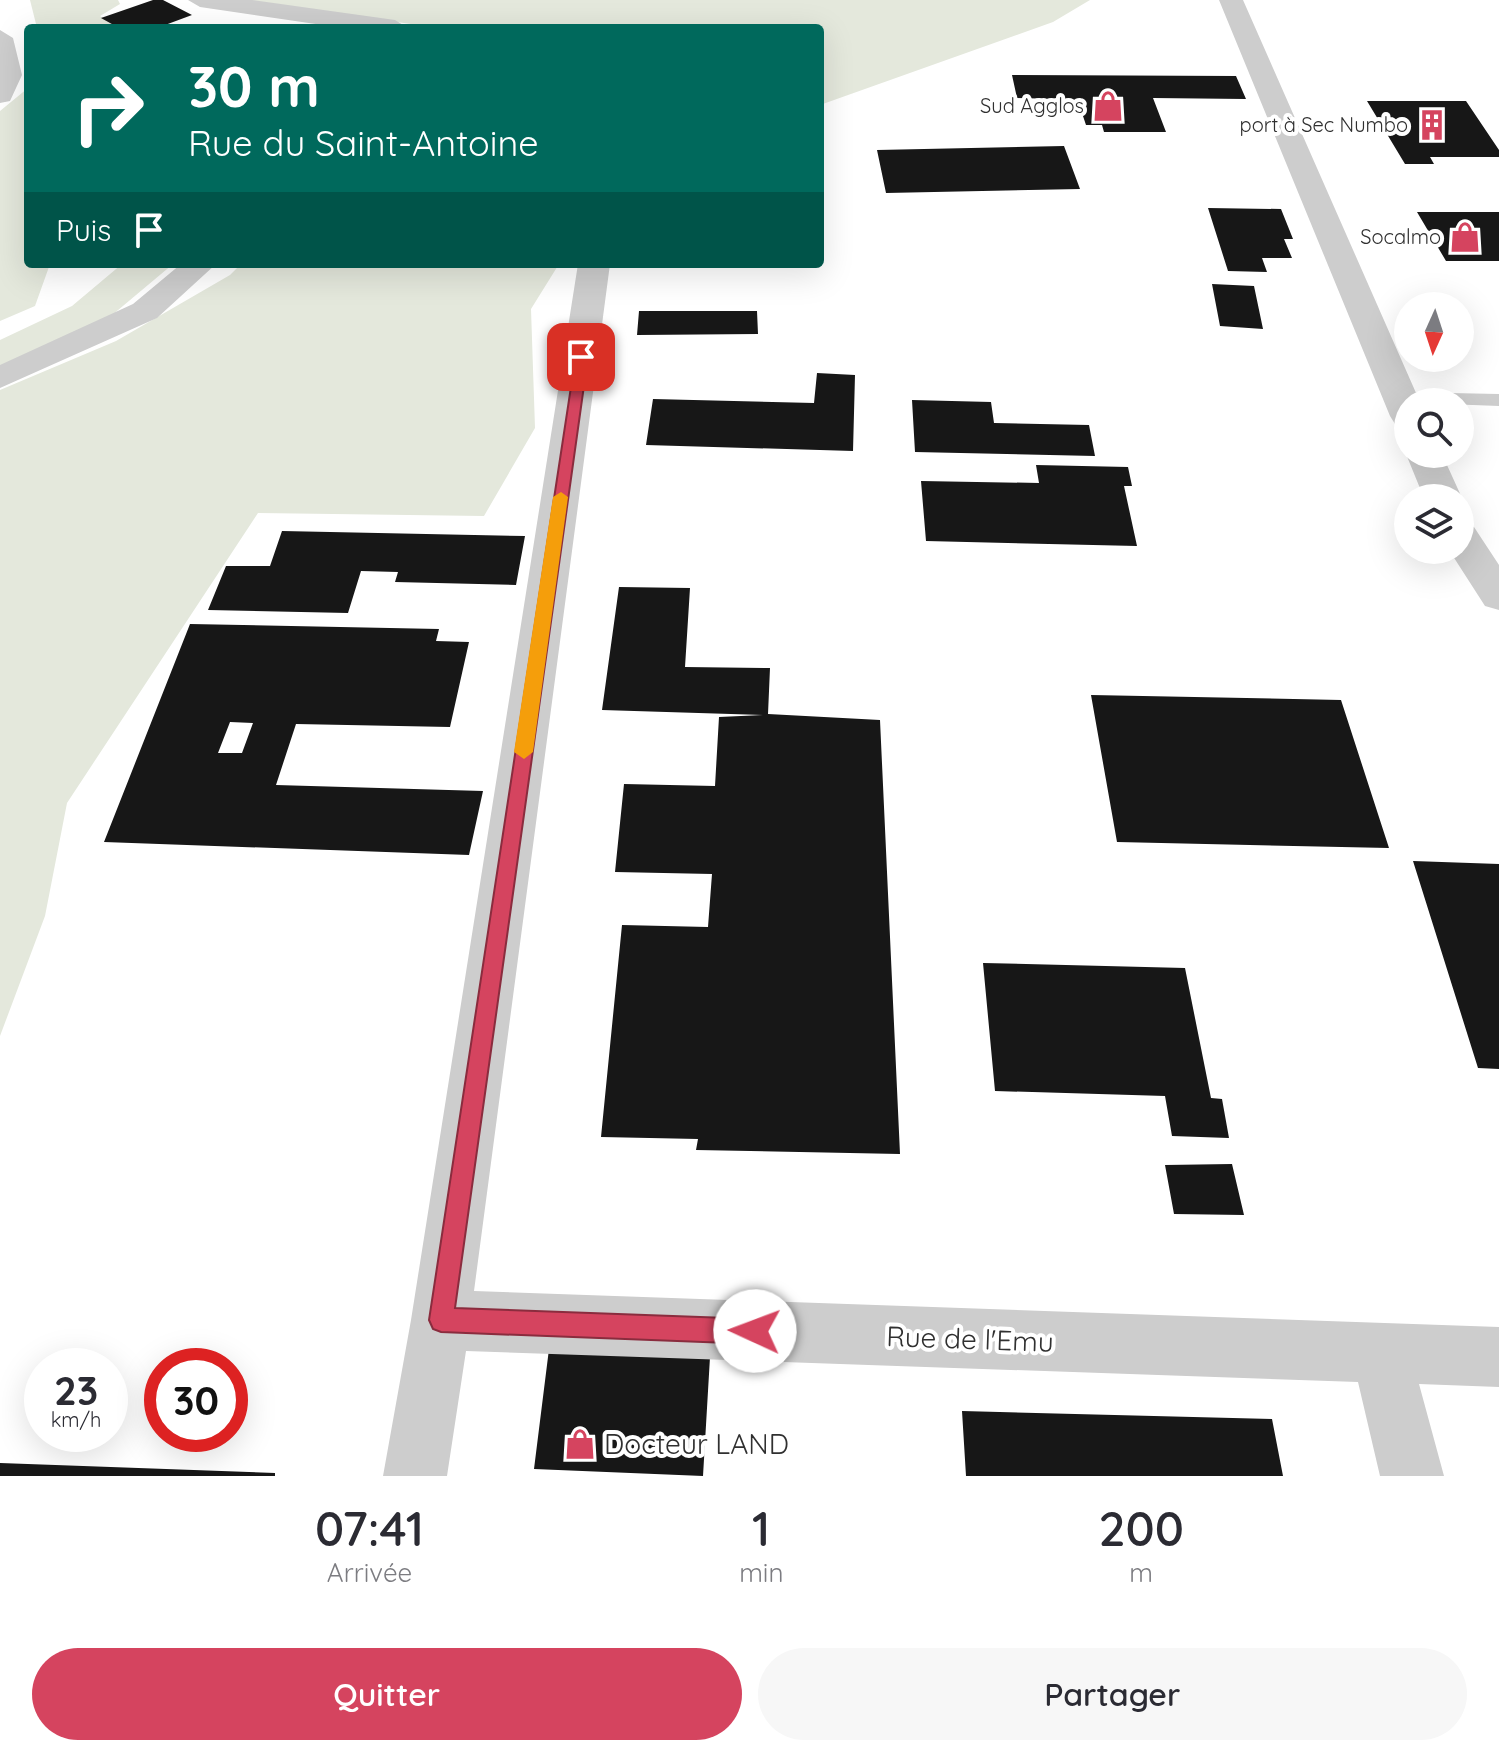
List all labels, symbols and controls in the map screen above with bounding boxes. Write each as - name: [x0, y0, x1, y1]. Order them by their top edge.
- text: 30 m: [188, 51, 320, 121]
- icon: right: [56, 56, 160, 160]
- shop icon: Sud Agglos: [1091, 89, 1125, 123]
- place label: Sud Agglos: [980, 93, 1084, 118]
- building icon: port à Sec Numbo: [1415, 108, 1449, 142]
- place label: port à Sec Numbo: [1240, 112, 1408, 137]
- text: Rue du Saint-Antoine: [188, 120, 539, 165]
- icon: arrive: [127, 208, 171, 252]
- text: Puis: [56, 211, 111, 249]
- shop icon: Socalmo: [1448, 220, 1482, 254]
- place label: Socalmo: [1360, 224, 1441, 249]
- north arrow: [1394, 292, 1474, 372]
- map controls: [1394, 292, 1474, 564]
- pin: [547, 323, 615, 391]
- icon: arrive: [559, 335, 603, 379]
- button: search: [1394, 388, 1474, 468]
- button: layers: [1394, 484, 1474, 564]
- position arrow: [713, 1289, 797, 1373]
- street label: Rue de l'Emu: [886, 1318, 1054, 1359]
- speed limit sign: 30: [144, 1348, 248, 1452]
- text: 23: [54, 1365, 98, 1415]
- text: km/h: [51, 1407, 101, 1432]
- place label: Docteur LAND: [604, 1426, 789, 1461]
- shop icon: Docteur LAND: [563, 1427, 597, 1461]
- text: 07:41: [315, 1498, 424, 1558]
- text: 1: [752, 1498, 771, 1558]
- text: 200: [1099, 1498, 1184, 1558]
- text: Arrivée: [327, 1556, 412, 1589]
- text: min: [739, 1556, 783, 1589]
- text: m: [1129, 1556, 1153, 1589]
- button: Quitter: [32, 1648, 742, 1740]
- button: Partager: [758, 1648, 1467, 1740]

